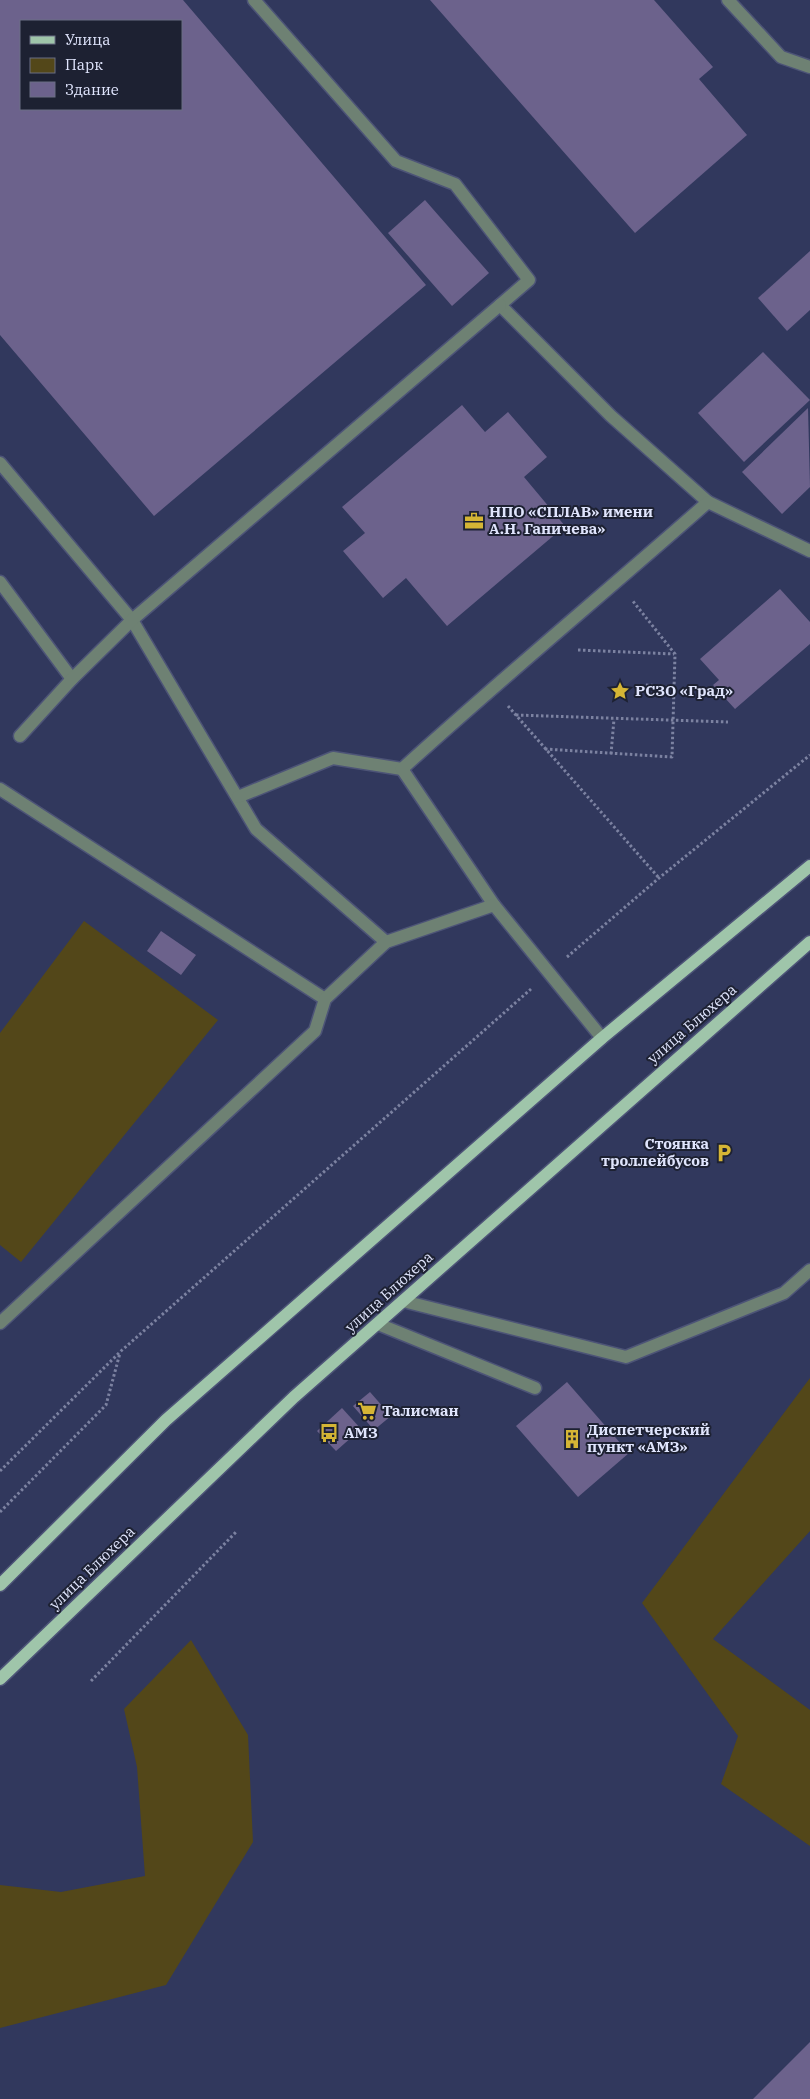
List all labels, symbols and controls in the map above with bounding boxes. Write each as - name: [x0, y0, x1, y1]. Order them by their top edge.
- legend: [20, 20, 182, 110]
- text: Улица: [65, 30, 110, 49]
- text: Парк: [65, 55, 103, 74]
- text: Здание: [65, 80, 119, 99]
- place label: НПО «СПЛАВ» имени А.Н. Ганичева»: [489, 502, 653, 538]
- office icon: НПО «СПЛАВ» имени А.Н. Ганичева»: [463, 510, 485, 532]
- place icon: РСЗО «Град»: [609, 680, 631, 702]
- place label: РСЗО «Град»: [635, 681, 733, 700]
- street label: улица Блюхера: [643, 980, 740, 1068]
- place label: Стоянка троллейбусов: [601, 1134, 709, 1170]
- parking icon: Стоянка троллейбусов: [713, 1142, 735, 1164]
- street label: улица Блюхера: [341, 1247, 437, 1336]
- supermarket icon: Талисман: [356, 1400, 378, 1422]
- place label: Талисман: [382, 1401, 459, 1420]
- place label: Диспетчерский пункт «АМЗ»: [587, 1420, 710, 1456]
- bus stop icon: АМЗ: [318, 1422, 340, 1444]
- place label: АМЗ: [344, 1423, 378, 1442]
- building icon: Диспетчерский пункт «АМЗ»: [561, 1428, 583, 1450]
- street label: улица Блюхера: [45, 1522, 139, 1613]

